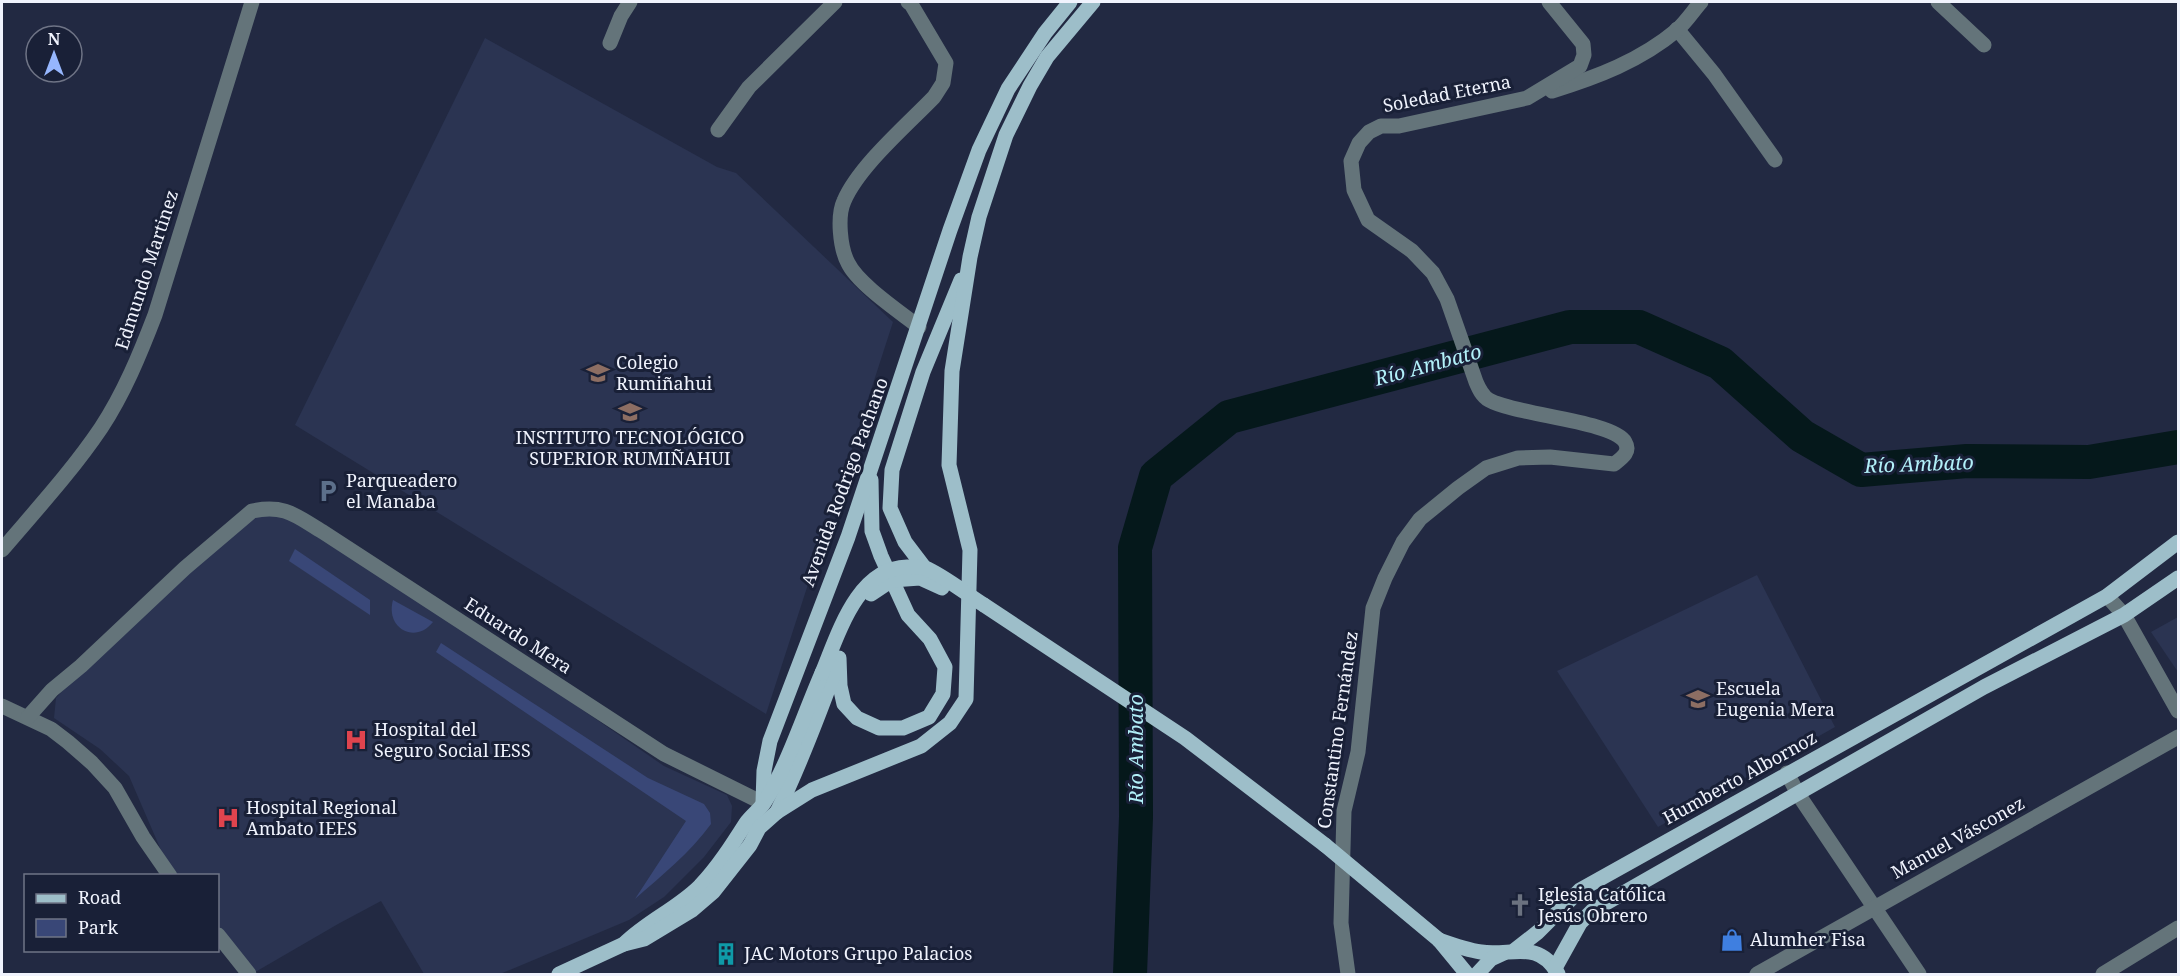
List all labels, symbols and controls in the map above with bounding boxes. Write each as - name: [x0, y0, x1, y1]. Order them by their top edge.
- north arrow: [24, 24, 84, 84]
- text: N: [48, 28, 61, 50]
- street label: Soledad Eterna: [1381, 69, 1513, 117]
- street label: Edmundo Martinez: [109, 187, 183, 353]
- water label: Río Ambato: [1370, 337, 1484, 392]
- place label: Colegio Rumiñahui: [616, 350, 713, 395]
- school or university icon: Colegio Rumiñahui: [585, 360, 611, 386]
- street label: Avenida Rodrigo Pachano: [795, 374, 893, 589]
- school or university icon: INSTITUTO TECNOLÓGICO SUPERIOR RUMIÑAHUI: [617, 399, 643, 425]
- place label: INSTITUTO TECNOLÓGICO SUPERIOR RUMIÑAHUI: [516, 425, 744, 470]
- water label: Río Ambato: [1863, 448, 1974, 479]
- place label: Parqueadero el Manaba: [346, 468, 457, 513]
- parking icon: Parqueadero el Manaba: [315, 478, 341, 504]
- street label: Eduardo Mera: [460, 592, 577, 679]
- street label: Constantino Fernández: [1311, 630, 1363, 830]
- place label: Escuela Eugenia Mera: [1716, 676, 1835, 721]
- school or university icon: Escuela Eugenia Mera: [1685, 686, 1711, 712]
- water label: Río Ambato: [1122, 694, 1149, 805]
- place label: Hospital del Seguro Social IESS: [374, 717, 531, 762]
- street label: Humberto Albornoz: [1658, 725, 1821, 829]
- hospital icon: Hospital del Seguro Social IESS: [343, 727, 369, 753]
- street label: Manuel Vásconez: [1887, 791, 2028, 884]
- place label: Hospital Regional Ambato IEES: [246, 795, 397, 840]
- hospital icon: Hospital Regional Ambato IEES: [215, 805, 241, 831]
- legend: [24, 874, 219, 952]
- place label: Iglesia Católica Jesús Obrero: [1537, 882, 1666, 927]
- text: Road: [78, 885, 121, 909]
- church icon: Iglesia Católica Jesús Obrero: [1507, 892, 1533, 918]
- text: Park: [78, 915, 118, 939]
- shop icon: Alumher Fisa: [1719, 927, 1745, 953]
- place label: Alumher Fisa: [1750, 927, 1866, 951]
- building icon: JAC Motors Grupo Palacios: [713, 941, 739, 967]
- place label: JAC Motors Grupo Palacios: [743, 941, 972, 965]

